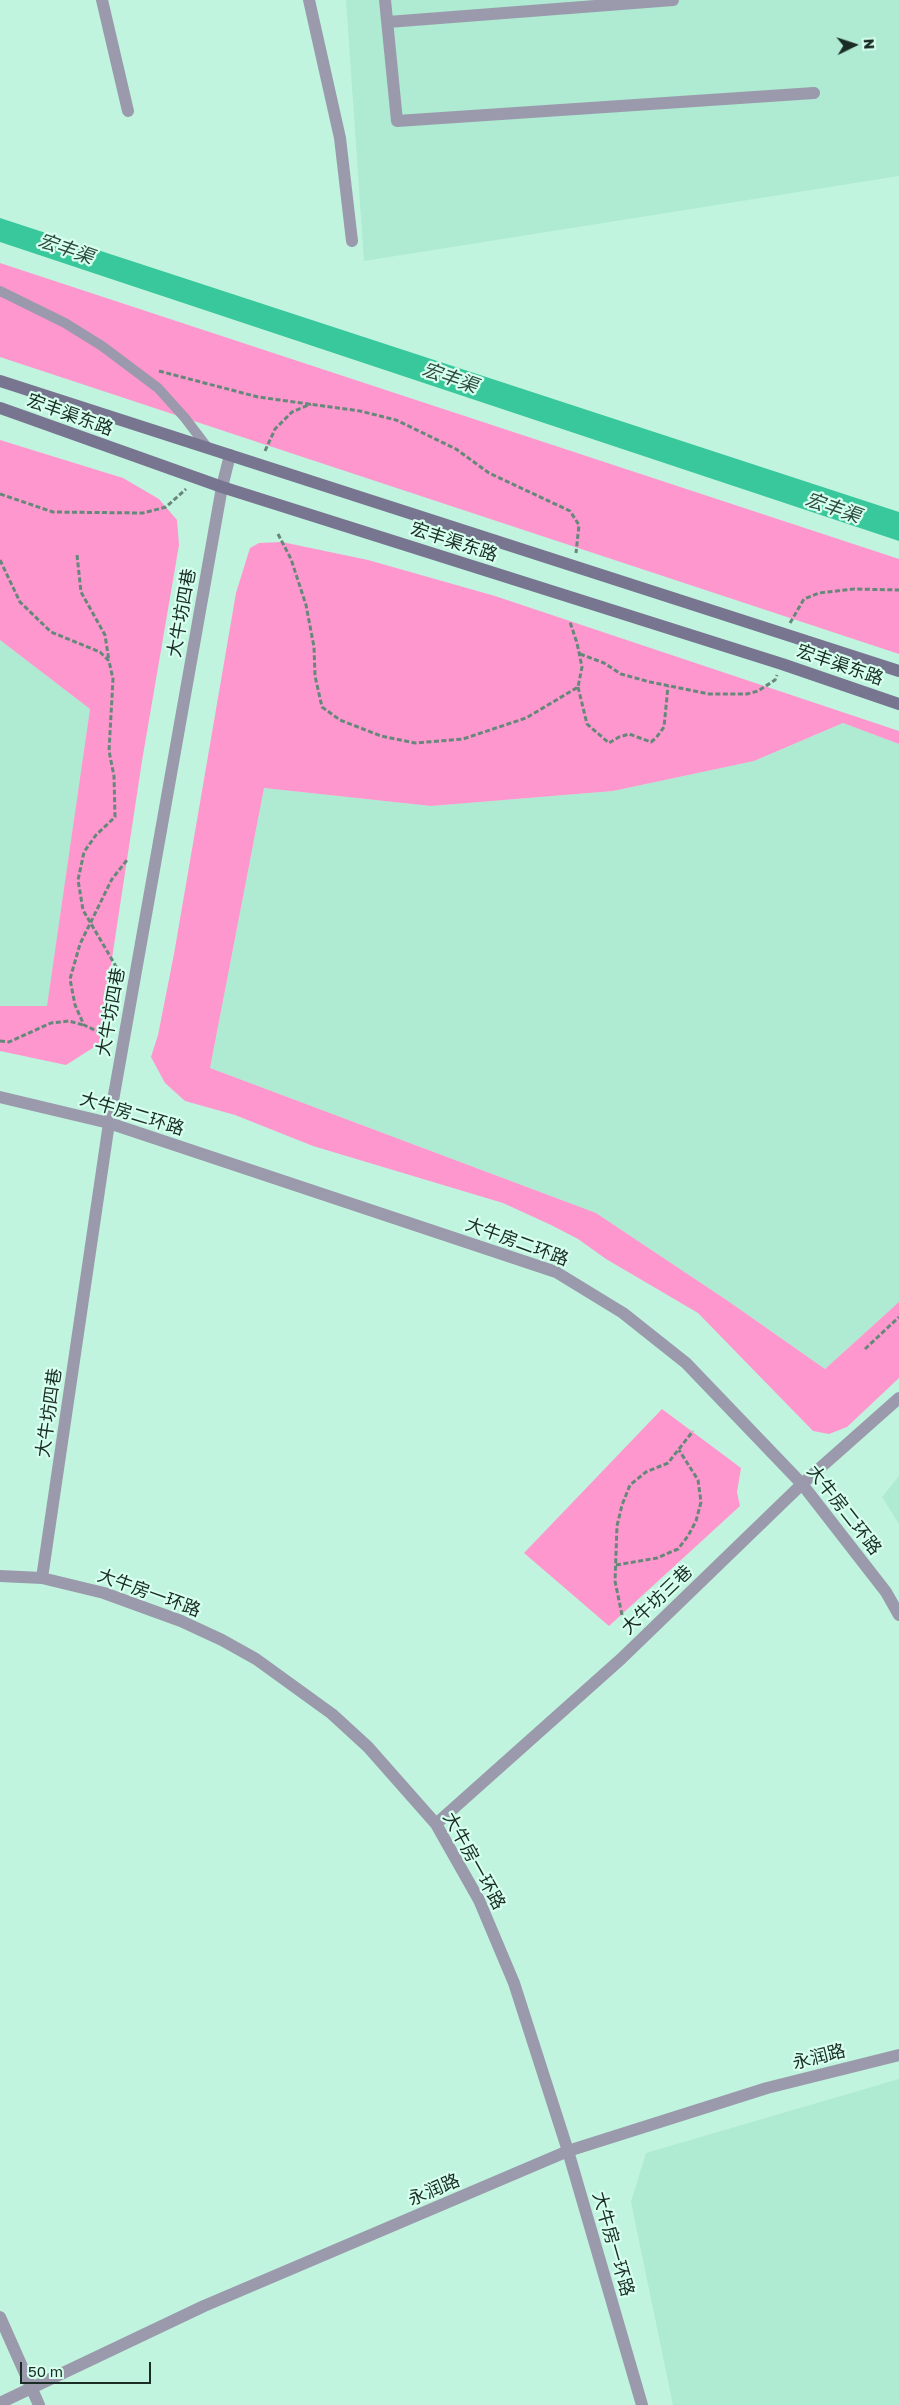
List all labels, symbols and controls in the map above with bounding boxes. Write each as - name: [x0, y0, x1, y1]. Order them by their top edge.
- north arrow: [829, 20, 879, 70]
- text: N: [861, 38, 878, 50]
- water label: 宏丰渠: [35, 229, 97, 269]
- water label: 宏丰渠: [419, 358, 481, 398]
- street label: 宏丰渠东路: [24, 389, 116, 441]
- water label: 宏丰渠: [802, 488, 864, 528]
- street label: 宏丰渠东路: [408, 518, 500, 566]
- street label: 大牛坊四巷: [164, 567, 200, 659]
- street label: 宏丰渠东路: [794, 640, 886, 690]
- street label: 大牛坊四巷: [93, 966, 129, 1058]
- street label: 大牛房二环路: [77, 1088, 187, 1140]
- street label: 大牛房二环路: [463, 1213, 571, 1271]
- street label: 大牛坊四巷: [32, 1367, 66, 1459]
- street label: 大牛房二环路: [802, 1461, 886, 1559]
- street label: 大牛坊三巷: [617, 1561, 697, 1639]
- street label: 大牛房一环路: [95, 1564, 203, 1622]
- street label: 大牛房一环路: [438, 1809, 510, 1913]
- street label: 永润路: [790, 2040, 848, 2074]
- street label: 永润路: [405, 2170, 463, 2210]
- street label: 大牛房一环路: [588, 2189, 638, 2299]
- scale bar: [22, 2352, 154, 2384]
- text: 50 m: [28, 2362, 63, 2380]

